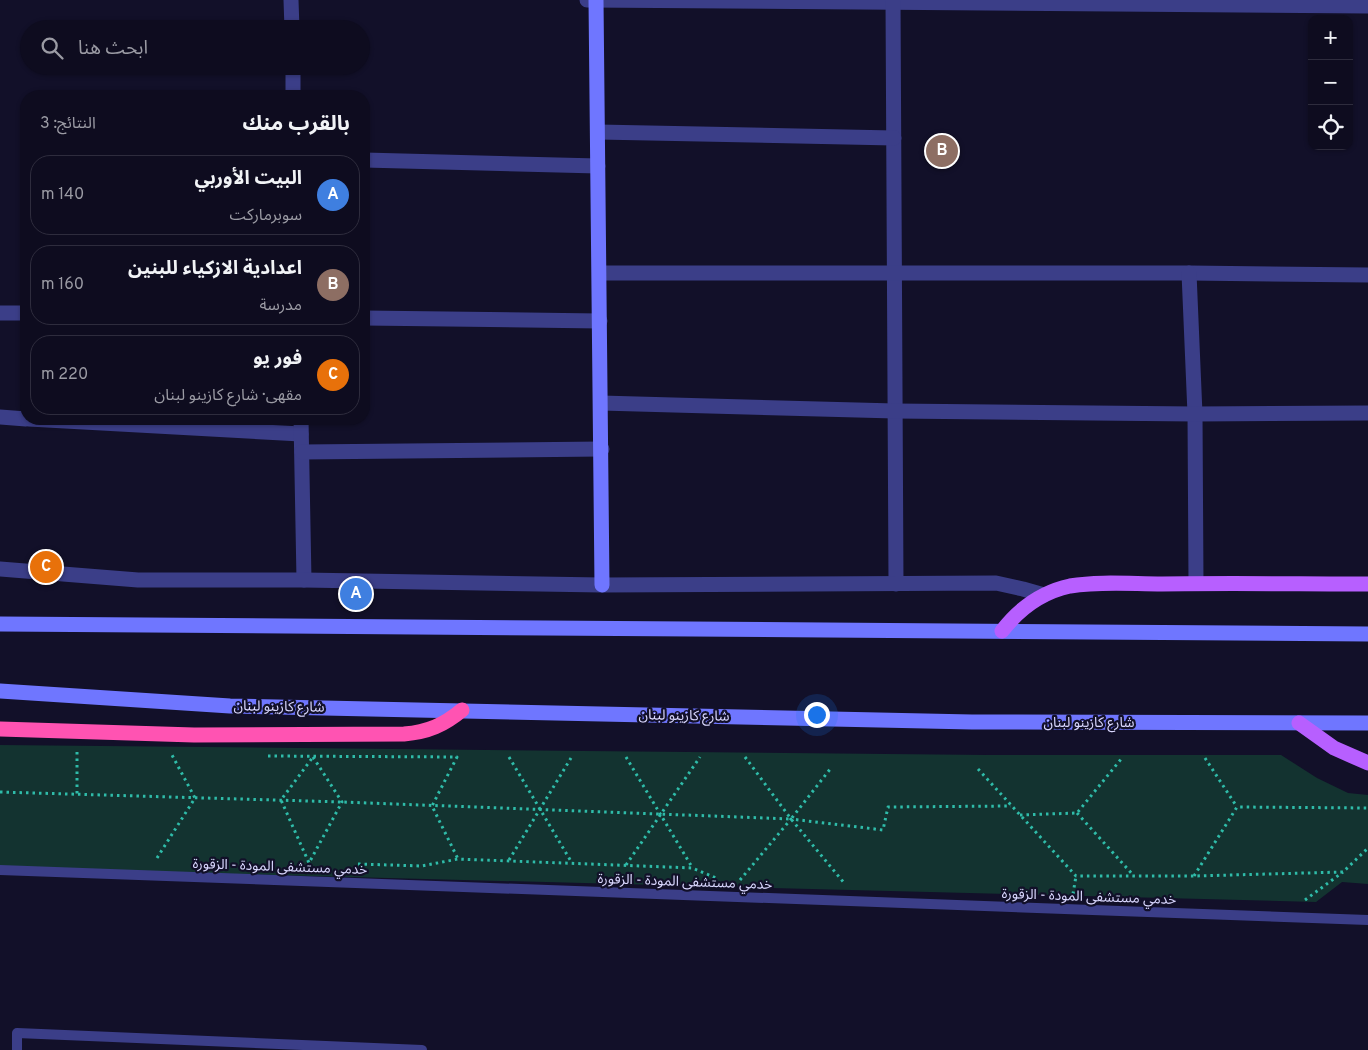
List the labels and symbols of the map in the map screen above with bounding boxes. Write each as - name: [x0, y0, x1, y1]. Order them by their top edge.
- pin: B: [926, 132, 958, 170]
- pin: C: [30, 548, 62, 586]
- pin: A: [340, 575, 372, 613]
- street label: شارع كازينو لبنان: [233, 698, 325, 718]
- your location: [804, 702, 830, 728]
- street label: شارع كازينو لبنان: [638, 707, 730, 727]
- street label: شارع كازينو لبنان: [1044, 715, 1134, 733]
- street label: خدمي مستشفى المودة - الزقورة: [192, 856, 368, 880]
- street label: خدمي مستشفى المودة - الزقورة: [597, 871, 773, 895]
- street label: خدمي مستشفى المودة - الزقورة: [1001, 886, 1177, 910]

